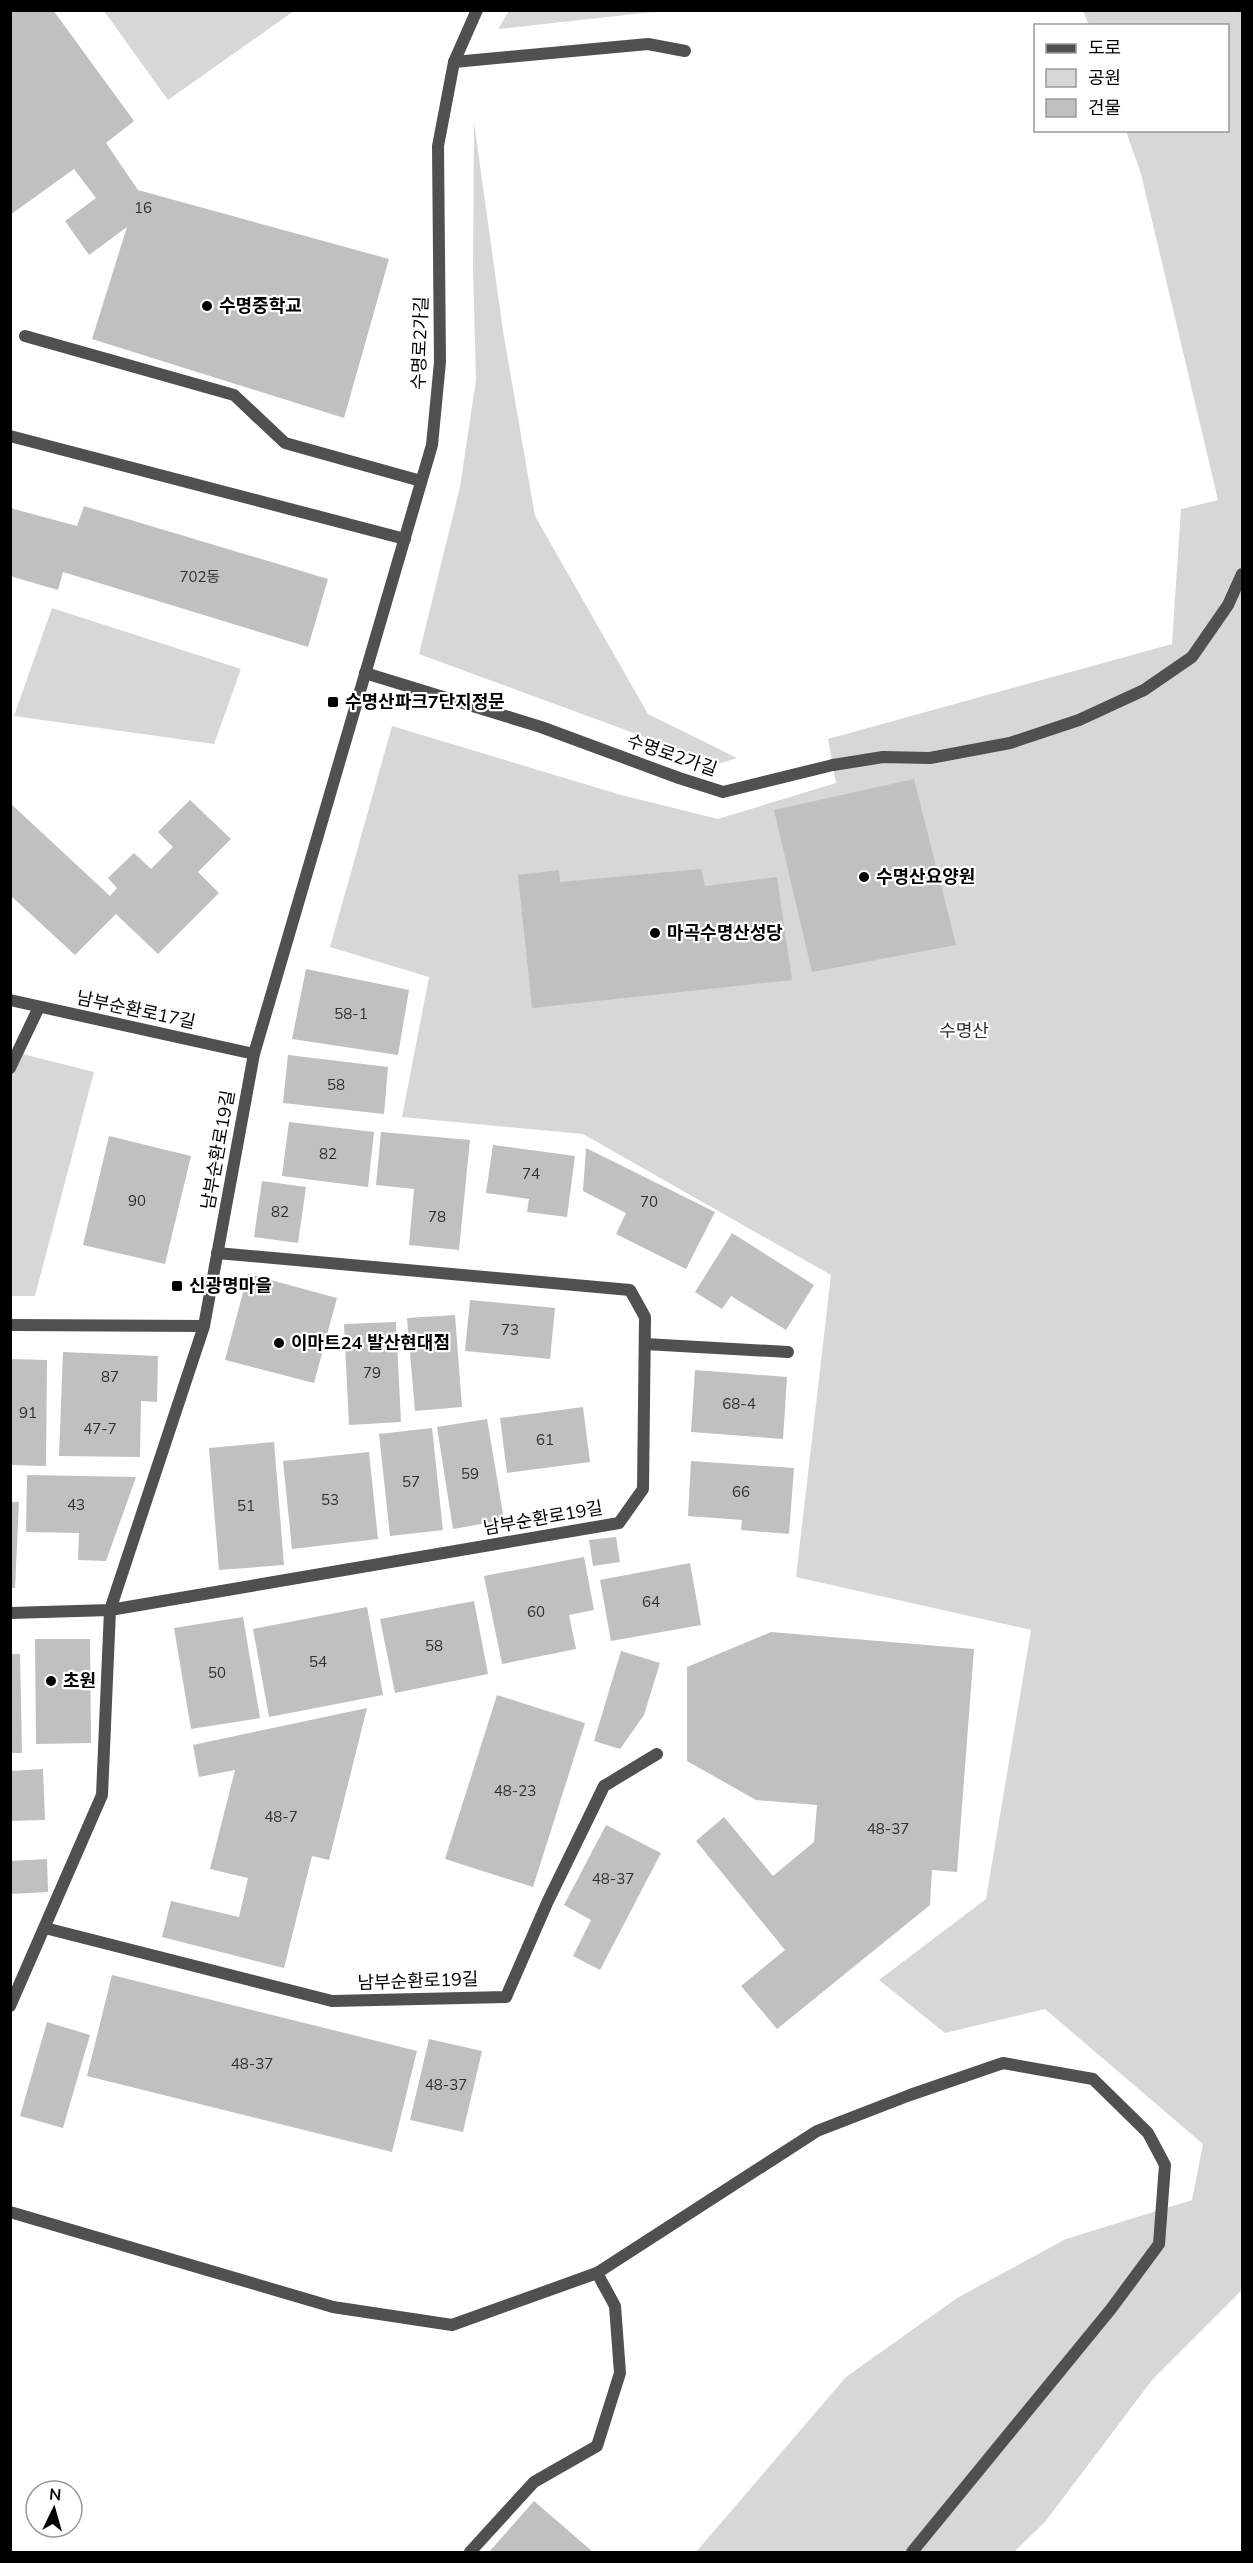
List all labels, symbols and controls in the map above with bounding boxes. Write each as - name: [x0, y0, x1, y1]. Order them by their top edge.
- legend: [1034, 24, 1229, 132]
- text: 도로: [1088, 36, 1121, 59]
- text: 공원: [1088, 66, 1121, 89]
- text: 건물: [1088, 96, 1121, 119]
- house number: 16: [134, 198, 152, 217]
- place label: 수명중학교: [219, 294, 302, 317]
- street label: 수명로2가길: [406, 296, 433, 390]
- marker: 수명중학교: [200, 299, 214, 313]
- house number: 702동: [180, 567, 220, 586]
- place label: 수명산파크7단지정문: [345, 690, 505, 713]
- marker: 수명산파크7단지정문: [326, 695, 340, 709]
- street label: 수명로2가길: [624, 728, 720, 781]
- place label: 수명산요양원: [876, 865, 975, 888]
- marker: 수명산요양원: [857, 870, 871, 884]
- place label: 마곡수명산성당: [667, 921, 783, 944]
- marker: 마곡수명산성당: [648, 926, 662, 940]
- street label: 남부순환로17길: [75, 986, 198, 1033]
- house number: 58-1: [334, 1004, 368, 1023]
- park label: 수명산: [939, 1019, 989, 1042]
- house number: 58: [327, 1075, 345, 1094]
- street label: 남부순환로19길: [196, 1088, 239, 1211]
- house number: 82: [319, 1144, 337, 1163]
- house number: 74: [522, 1164, 540, 1183]
- house number: 90: [128, 1191, 146, 1210]
- house number: 70: [640, 1192, 658, 1211]
- house number: 82: [271, 1202, 289, 1221]
- house number: 78: [428, 1207, 446, 1226]
- place label: 신광명마을: [189, 1274, 272, 1297]
- marker: 신광명마을: [170, 1279, 184, 1293]
- house number: 73: [501, 1320, 519, 1339]
- place label: 이마트24 발산현대점: [291, 1331, 450, 1354]
- marker: 이마트24 발산현대점: [272, 1336, 286, 1350]
- house number: 79: [363, 1363, 381, 1382]
- house number: 87: [101, 1367, 119, 1386]
- house number: 68-4: [722, 1394, 756, 1413]
- house number: 91: [19, 1403, 37, 1422]
- house number: 47-7: [83, 1419, 117, 1438]
- house number: 61: [536, 1430, 554, 1449]
- house number: 59: [461, 1464, 479, 1483]
- house number: 57: [402, 1472, 420, 1491]
- house number: 66: [732, 1482, 750, 1501]
- house number: 53: [321, 1490, 339, 1509]
- house number: 43: [67, 1495, 85, 1514]
- house number: 51: [237, 1496, 255, 1515]
- street label: 남부순환로19길: [481, 1496, 604, 1539]
- house number: 64: [642, 1592, 660, 1611]
- house number: 60: [527, 1602, 545, 1621]
- house number: 58: [425, 1636, 443, 1655]
- house number: 54: [309, 1652, 327, 1671]
- house number: 50: [208, 1663, 226, 1682]
- place label: 초원: [63, 1669, 96, 1692]
- marker: 초원: [44, 1674, 58, 1688]
- house number: 48-23: [494, 1781, 536, 1800]
- house number: 48-7: [264, 1807, 298, 1826]
- house number: 48-37: [867, 1819, 909, 1838]
- house number: 48-37: [592, 1869, 634, 1888]
- street label: 남부순환로19길: [357, 1967, 479, 1994]
- house number: 48-37: [231, 2054, 273, 2073]
- house number: 48-37: [425, 2075, 467, 2094]
- north arrow: [24, 2479, 84, 2539]
- text: N: [48, 2484, 62, 2505]

